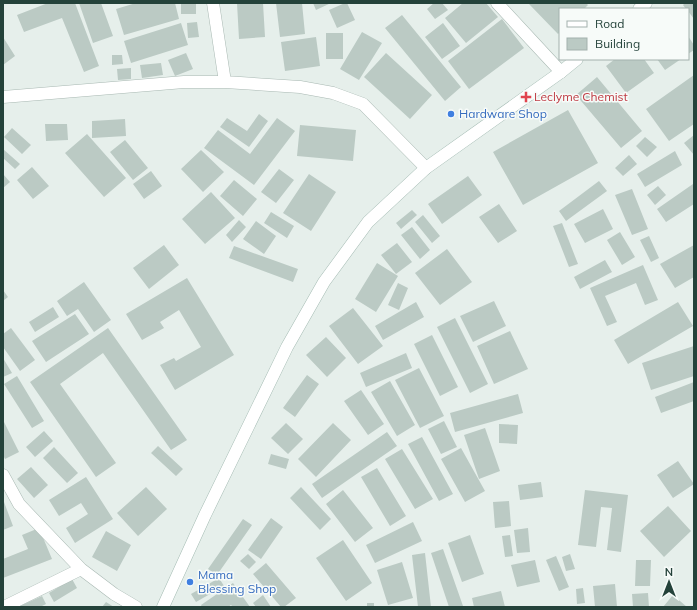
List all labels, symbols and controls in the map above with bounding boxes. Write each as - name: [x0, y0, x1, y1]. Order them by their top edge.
- legend: [559, 8, 689, 60]
- text: Road: [595, 16, 624, 31]
- text: Building: [595, 36, 640, 51]
- place label: Leclyme Chemist: [534, 89, 628, 104]
- marker: Leclyme Chemist: [521, 92, 531, 102]
- place label: Hardware Shop: [459, 106, 547, 121]
- marker: Hardware Shop: [446, 109, 456, 119]
- north arrow: [649, 562, 689, 602]
- text: N: [665, 565, 673, 579]
- place label: Mama Blessing Shop: [198, 567, 276, 596]
- marker: Mama Blessing Shop: [185, 577, 195, 587]

